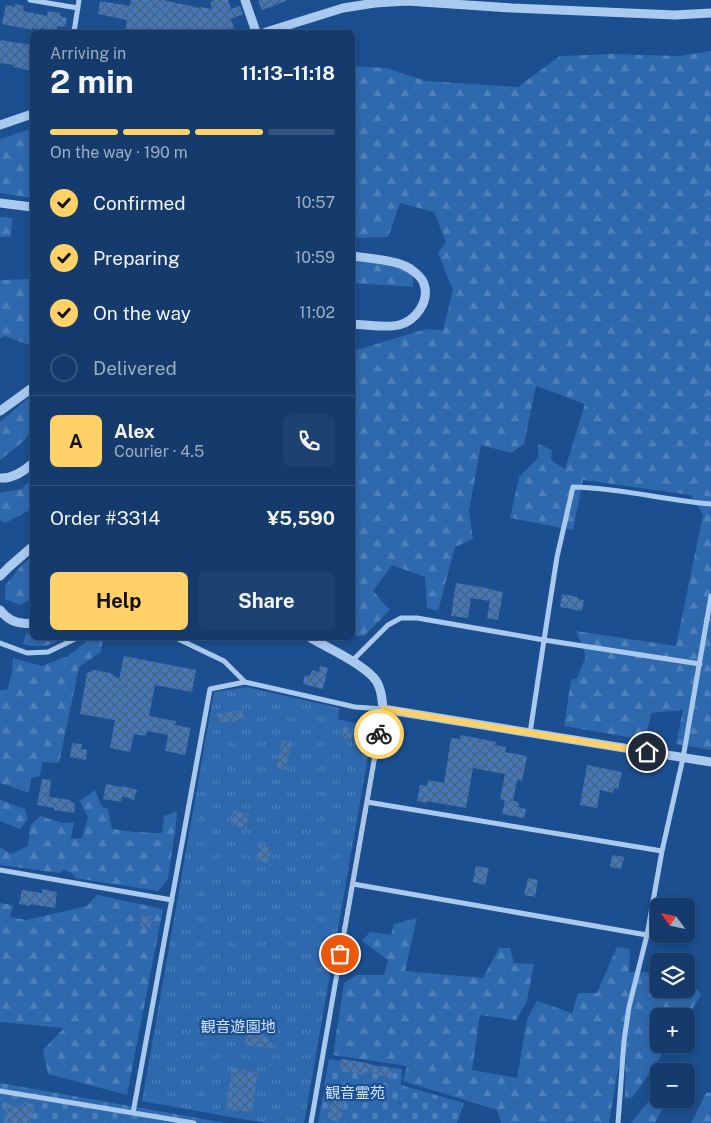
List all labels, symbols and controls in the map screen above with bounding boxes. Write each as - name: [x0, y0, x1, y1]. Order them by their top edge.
- text: Arriving in: [50, 44, 126, 63]
- text: 11:13–11:18: [241, 62, 335, 84]
- text: 2 min: [50, 63, 134, 100]
- text: On the way · 190 m: [50, 143, 188, 162]
- icon: check: [50, 189, 78, 217]
- text: Confirmed: [93, 192, 186, 214]
- text: 10:57: [295, 193, 335, 212]
- icon: check: [50, 244, 78, 272]
- text: Preparing: [93, 247, 180, 269]
- text: 10:59: [295, 248, 335, 267]
- icon: check: [50, 299, 78, 327]
- text: On the way: [93, 302, 191, 324]
- text: 11:02: [299, 303, 335, 322]
- text: Delivered: [93, 357, 177, 379]
- button: phone: [283, 415, 335, 467]
- text: Alex: [114, 420, 155, 442]
- text: A: [69, 430, 83, 452]
- text: Courier · 4.5: [114, 442, 204, 461]
- text: Order #3314: [50, 507, 160, 529]
- text: ¥5,590: [267, 507, 335, 529]
- button: Help: [50, 572, 188, 630]
- button: Share: [198, 572, 335, 630]
- courier: [354, 709, 404, 759]
- icon: bike: [365, 720, 393, 748]
- pin: [626, 731, 668, 773]
- icon: home: [633, 738, 661, 766]
- north arrow: [650, 898, 695, 942]
- map controls: [650, 898, 695, 1108]
- pin: [319, 933, 361, 975]
- icon: bag: [326, 940, 354, 968]
- button: layers: [650, 953, 695, 998]
- button: +: [650, 1008, 695, 1053]
- park label: 観音遊園地: [200, 1018, 276, 1035]
- button: −: [650, 1063, 695, 1108]
- park label: 観音霊苑: [325, 1084, 385, 1101]

